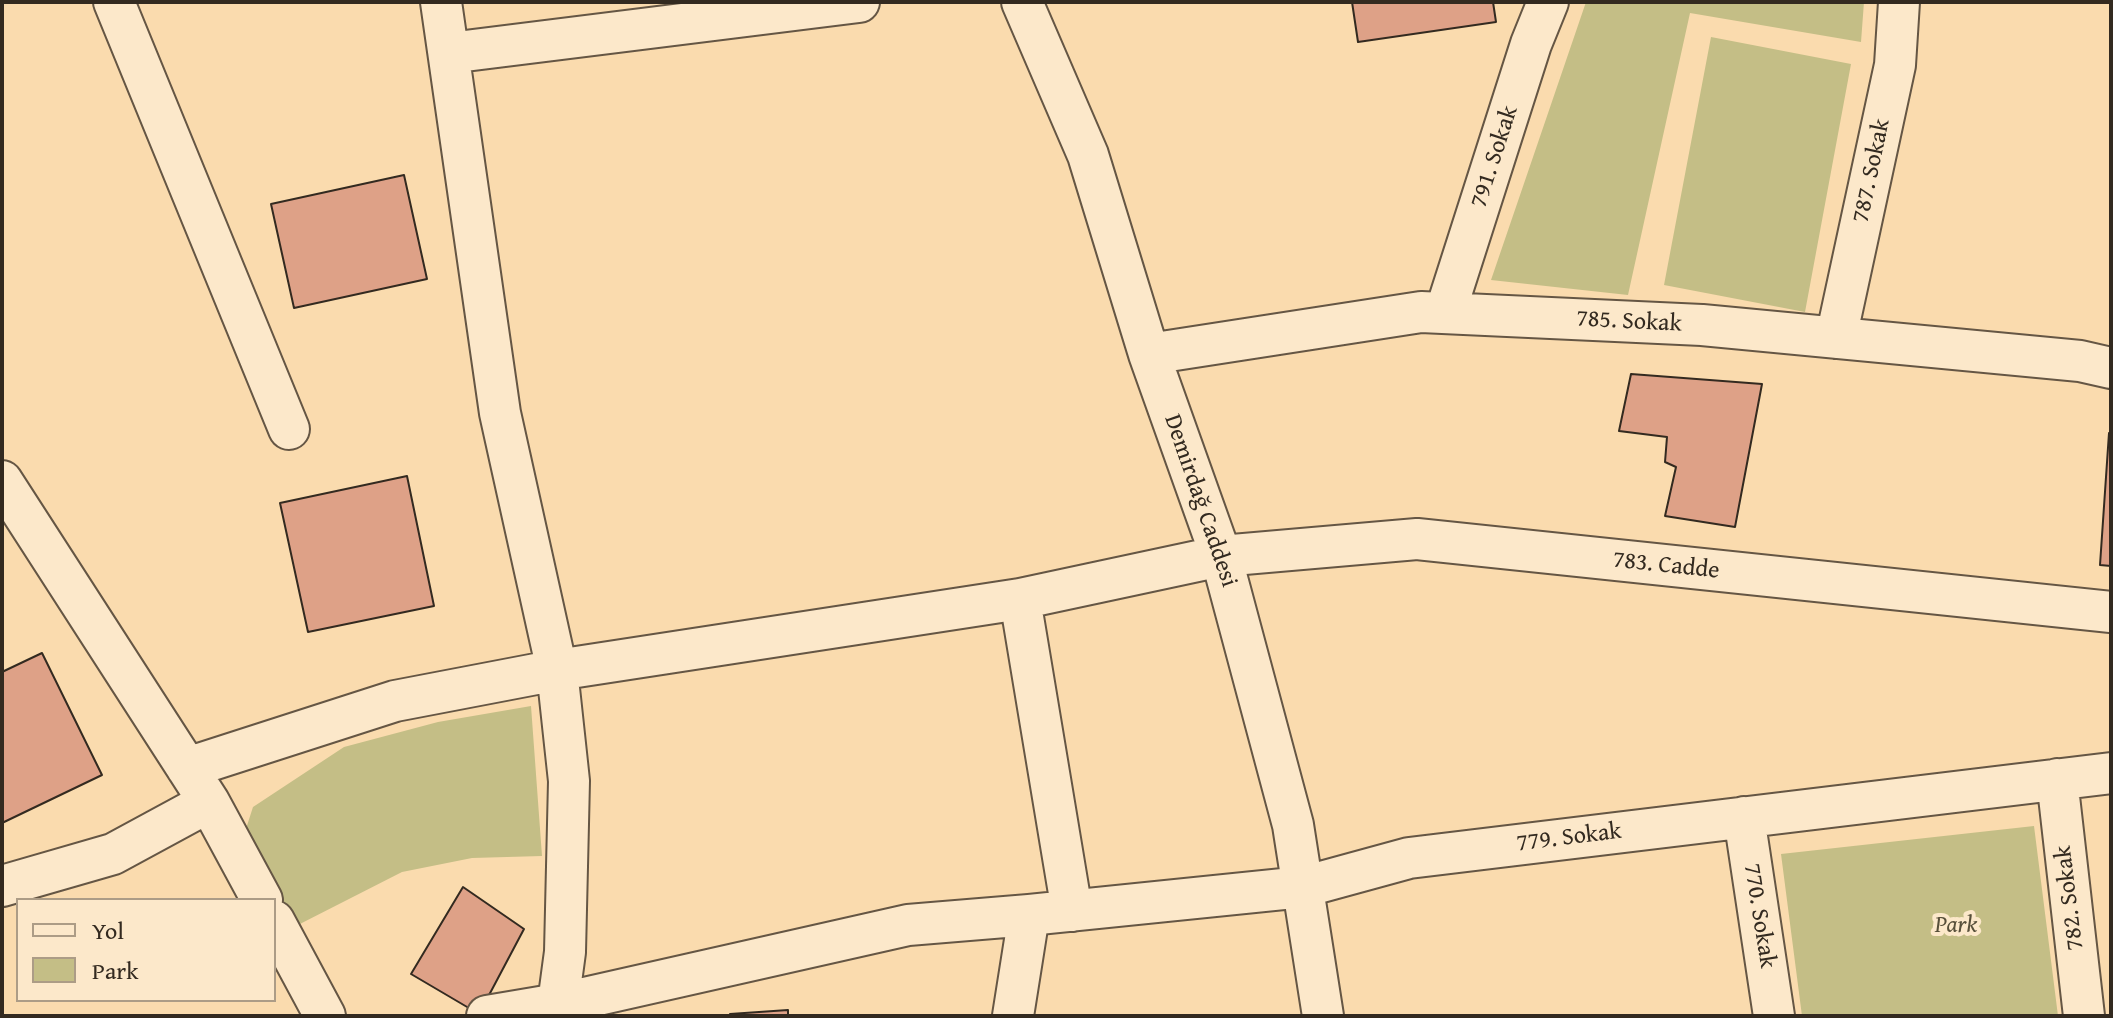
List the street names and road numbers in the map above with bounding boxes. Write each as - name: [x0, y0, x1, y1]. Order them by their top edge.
- street label: 791. Sokak: [1465, 102, 1525, 212]
- street label: 787. Sokak: [1847, 116, 1897, 226]
- street label: 785. Sokak: [1576, 305, 1682, 339]
- street label: Demirdağ Caddesi: [1157, 411, 1243, 591]
- street label: 783. Cadde: [1611, 546, 1721, 586]
- street label: 779. Sokak: [1515, 817, 1623, 859]
- street label: 782. Sokak: [2049, 844, 2091, 952]
- street label: 770. Sokak: [1737, 862, 1781, 970]

